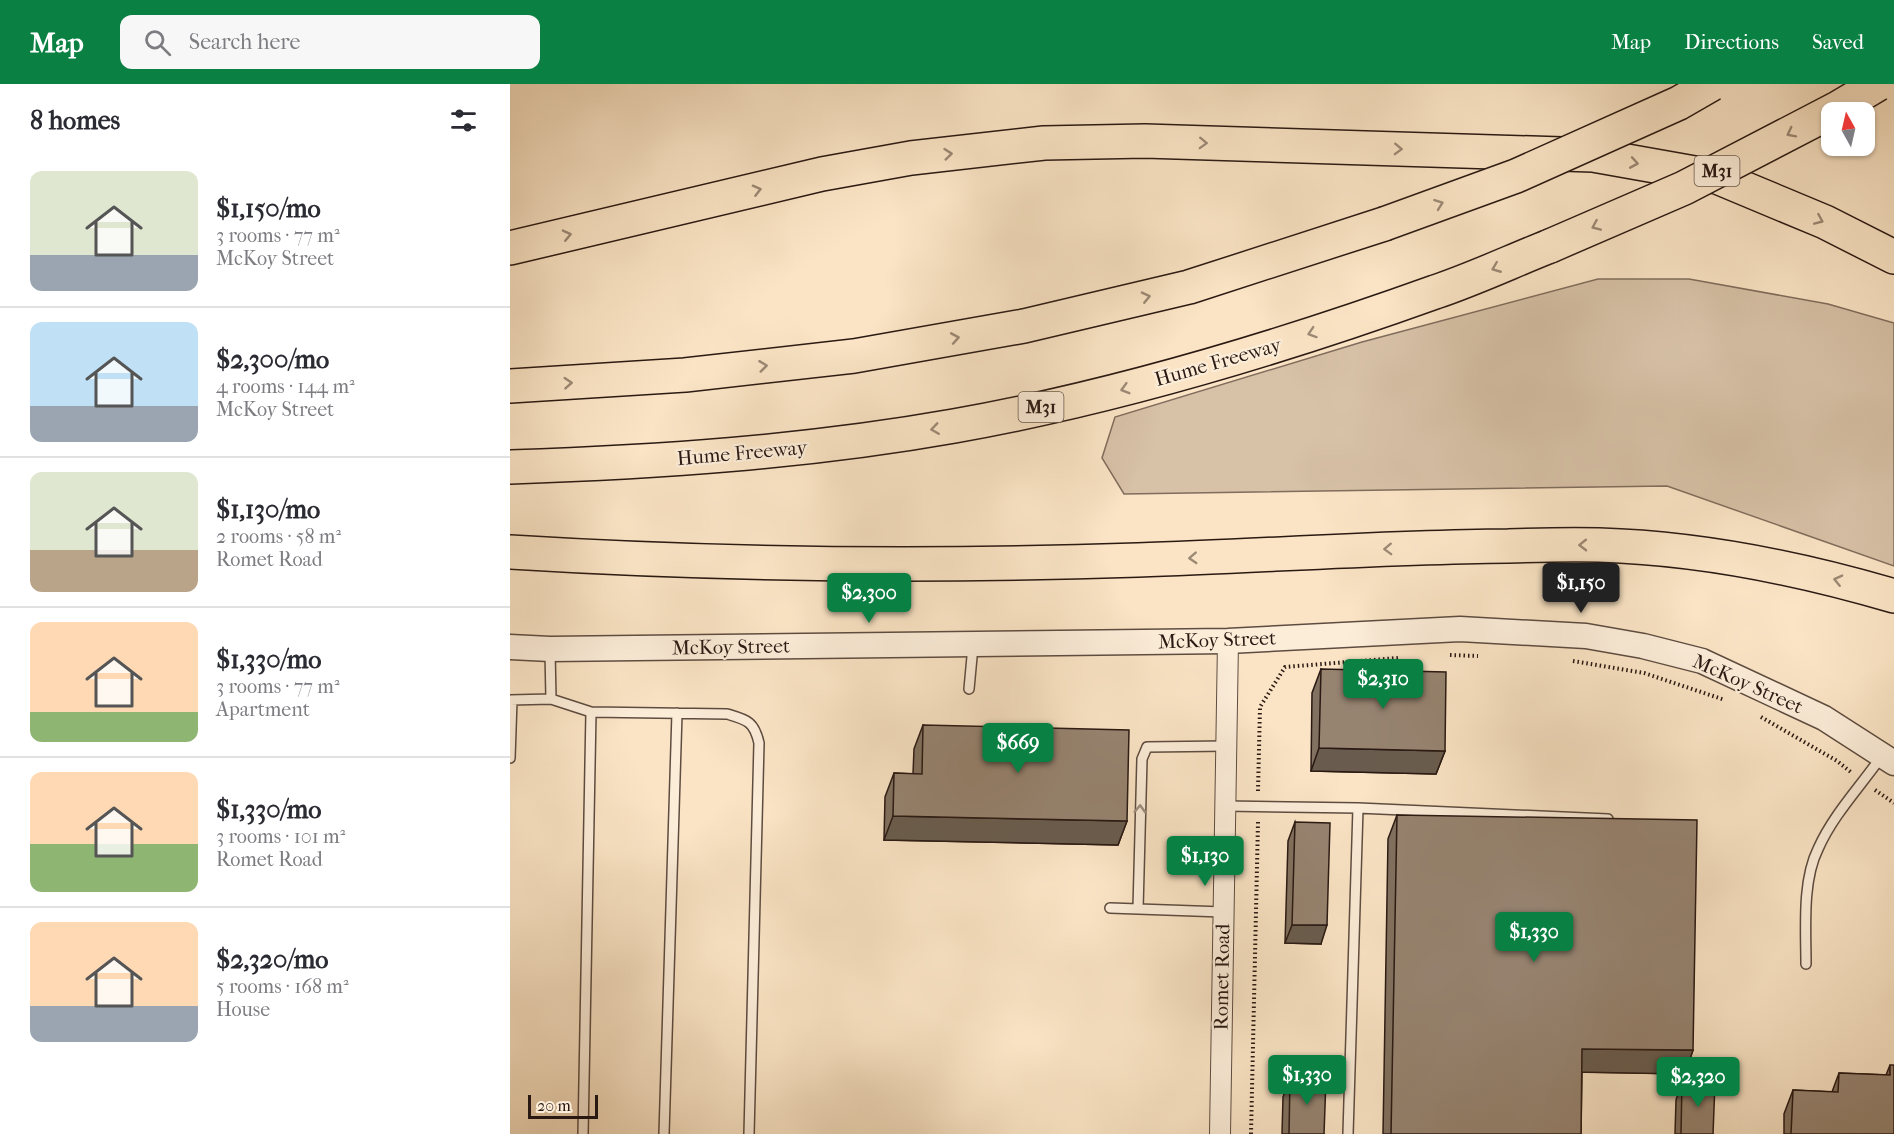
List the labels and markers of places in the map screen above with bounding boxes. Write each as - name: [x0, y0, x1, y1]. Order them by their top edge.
- pin: $1,150: [1532, 563, 1630, 614]
- pin: $2,300: [820, 573, 918, 624]
- pin: $2,310: [1334, 659, 1432, 710]
- pin: $669: [982, 723, 1054, 774]
- pin: $1,130: [1156, 836, 1254, 887]
- pin: $1,330: [1485, 912, 1583, 963]
- pin: $1,330: [1258, 1055, 1356, 1106]
- pin: $2,320: [1649, 1057, 1747, 1108]

